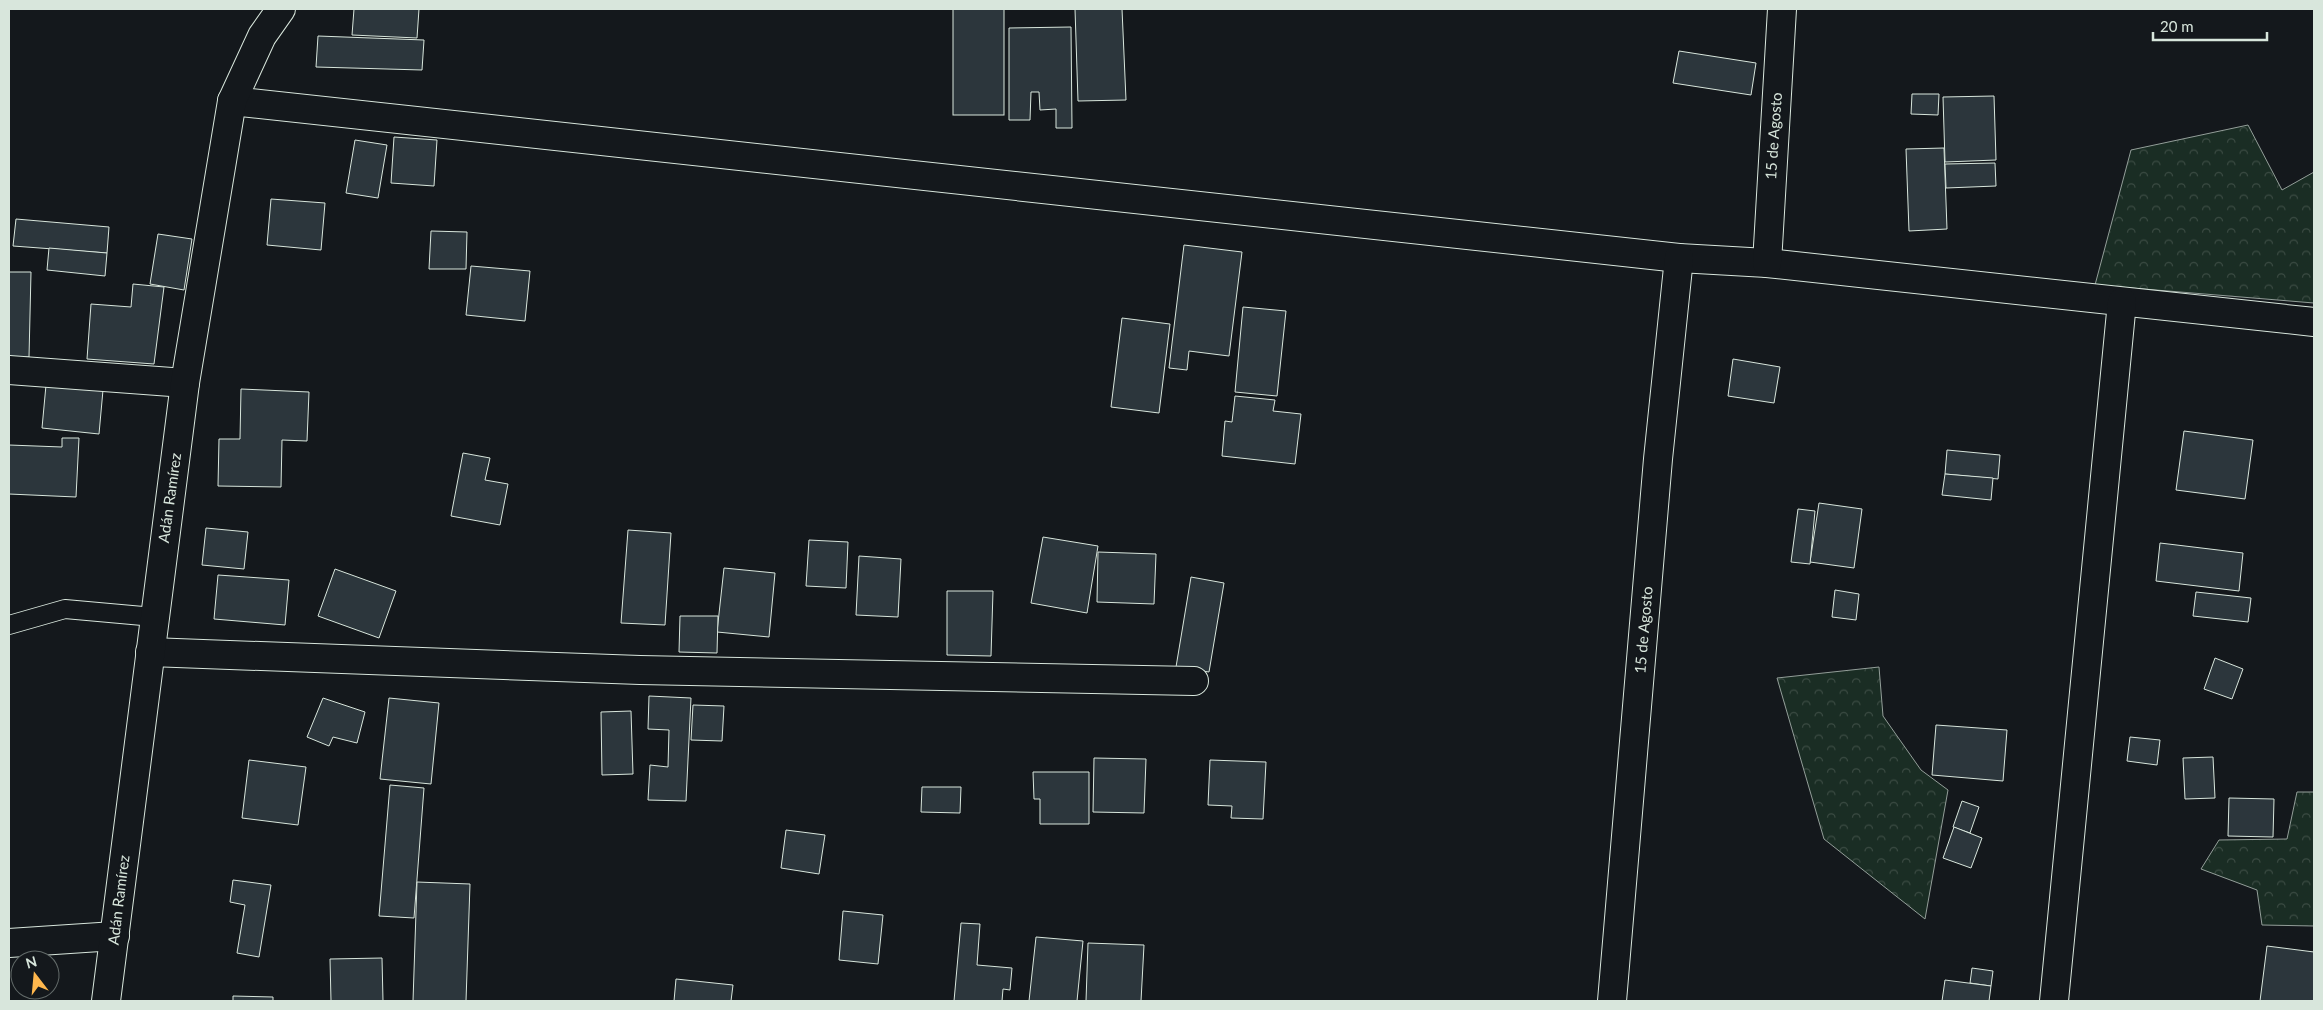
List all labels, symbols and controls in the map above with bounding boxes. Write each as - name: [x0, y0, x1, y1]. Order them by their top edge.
- scale bar: [2153, 10, 2267, 42]
- text: 20 m: [2160, 17, 2194, 35]
- street label: 15 de Agosto: [1761, 92, 1785, 180]
- street label: Adán Ramírez: [154, 452, 184, 544]
- street label: 15 de Agosto: [1630, 586, 1656, 674]
- street label: Adán Ramírez: [104, 854, 132, 946]
- north arrow: [10, 950, 60, 1000]
- text: N: [24, 952, 39, 972]

